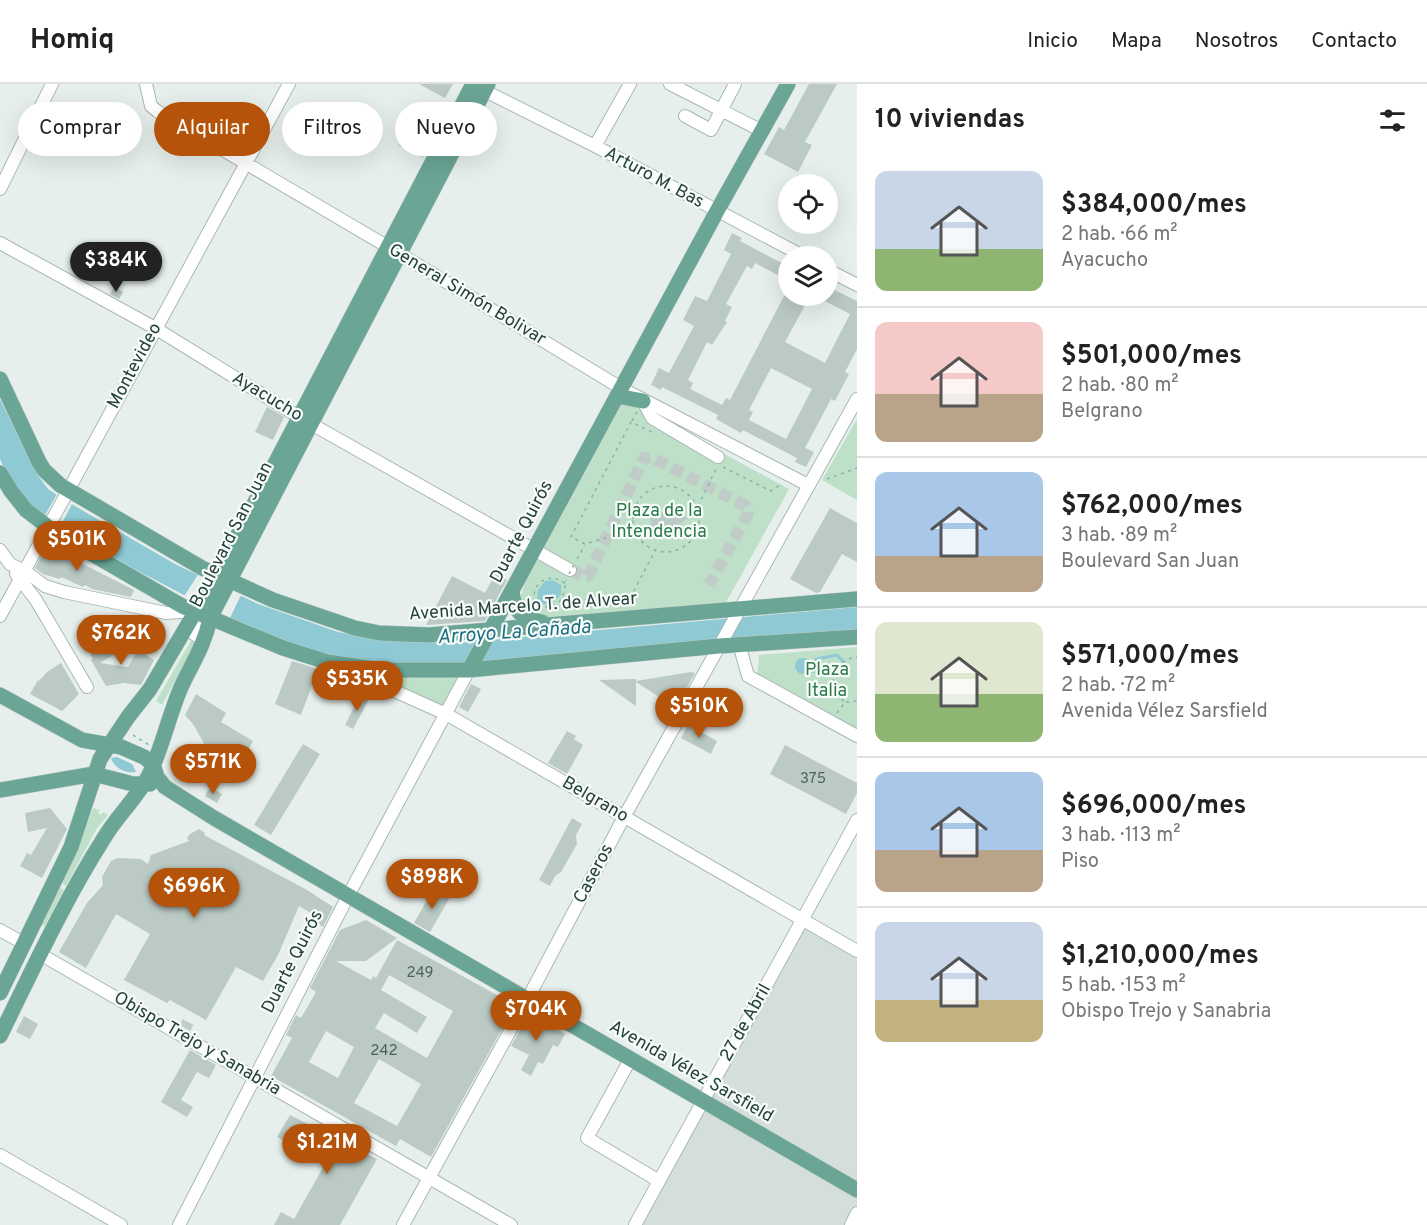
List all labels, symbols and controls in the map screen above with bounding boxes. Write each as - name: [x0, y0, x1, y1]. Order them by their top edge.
- text: Homiq: [30, 23, 114, 59]
- text: Inicio: [1027, 28, 1078, 55]
- text: Mapa: [1111, 28, 1162, 55]
- text: Nosotros: [1195, 28, 1278, 55]
- text: Contacto: [1311, 28, 1397, 55]
- chip: Comprar: [18, 102, 142, 156]
- chip: Alquilar: [154, 102, 270, 156]
- chip: Filtros: [282, 102, 383, 156]
- chip: Nuevo: [395, 102, 497, 156]
- text: 10 viviendas: [875, 104, 1025, 137]
- icon: filters: [1376, 104, 1409, 137]
- street label: Arturo M. Bas: [600, 142, 708, 214]
- map controls: [778, 174, 838, 306]
- button: locate: [778, 174, 838, 234]
- text: $384,000/mes: [1061, 189, 1247, 222]
- icon: home: [923, 195, 995, 267]
- text: 2 hab. · 66 m²: [1061, 222, 1178, 248]
- street label: General Simón Bolivar: [384, 239, 550, 351]
- pin: $384K: [74, 242, 158, 293]
- button: layers: [778, 246, 838, 306]
- text: $384K: [84, 248, 148, 274]
- text: Ayacucho: [1061, 248, 1148, 274]
- street label: Montevideo: [103, 319, 167, 413]
- text: $501,000/mes: [1061, 340, 1242, 373]
- icon: home: [923, 346, 995, 418]
- street label: Ayacucho: [227, 367, 307, 427]
- text: 2 hab. · 80 m²: [1061, 373, 1179, 399]
- text: Belgrano: [1061, 399, 1143, 425]
- street label: Boulevard San Juan: [185, 458, 279, 612]
- street label: Duarte Quirós: [485, 477, 559, 587]
- text: $762,000/mes: [1061, 490, 1243, 523]
- icon: home: [923, 496, 995, 568]
- park label: Plaza de la Intendencia: [611, 500, 707, 544]
- pin: $501K: [35, 521, 119, 572]
- text: 3 hab. · 89 m²: [1061, 523, 1177, 549]
- text: $501K: [47, 527, 107, 553]
- text: Boulevard San Juan: [1061, 549, 1239, 575]
- street label: Avenida Marcelo T. de Alvear: [408, 588, 638, 626]
- pin: $762K: [79, 615, 163, 666]
- water label: Arroyo La Cañada: [436, 615, 592, 651]
- text: $762K: [91, 621, 151, 647]
- text: $571,000/mes: [1061, 640, 1239, 673]
- icon: home: [923, 646, 995, 718]
- park label: Plaza Italia: [805, 659, 849, 703]
- pin: $535K: [315, 661, 399, 712]
- text: $535K: [326, 667, 388, 693]
- text: 2 hab. · 72 m²: [1061, 673, 1175, 699]
- pin: $510K: [657, 688, 741, 739]
- text: $510K: [669, 694, 729, 720]
- text: Avenida Vélez Sarsfield: [1061, 699, 1268, 725]
- pin: $571K: [171, 744, 255, 795]
- text: $571K: [184, 750, 242, 776]
- house number: 375: [800, 770, 826, 789]
- street label: Belgrano: [557, 772, 633, 828]
- text: $696,000/mes: [1061, 790, 1246, 823]
- icon: home: [923, 796, 995, 868]
- text: 3 hab. · 113 m²: [1061, 823, 1180, 849]
- street label: Caseros: [569, 840, 619, 908]
- text: Piso: [1061, 849, 1099, 875]
- pin: $898K: [390, 859, 474, 910]
- text: $898K: [400, 865, 464, 891]
- pin: $696K: [152, 868, 236, 919]
- text: $696K: [162, 874, 226, 900]
- street label: Duarte Quirós: [257, 906, 329, 1018]
- text: $1,210,000/mes: [1061, 940, 1259, 973]
- icon: home: [923, 946, 995, 1018]
- house number: 249: [406, 964, 434, 983]
- text: 5 hab. · 153 m²: [1061, 973, 1186, 999]
- street label: 27 de Abril: [715, 980, 777, 1066]
- street label: Obispo Trejo y Sanabria: [109, 987, 285, 1101]
- pin: $704K: [494, 991, 578, 1042]
- text: $704K: [505, 997, 568, 1023]
- text: Obispo Trejo y Sanabria: [1061, 999, 1271, 1025]
- street label: Avenida Vélez Sarsfield: [605, 1016, 777, 1128]
- house number: 242: [370, 1042, 398, 1061]
- pin: $1.21M: [278, 1124, 376, 1175]
- text: $1.21M: [296, 1130, 358, 1156]

